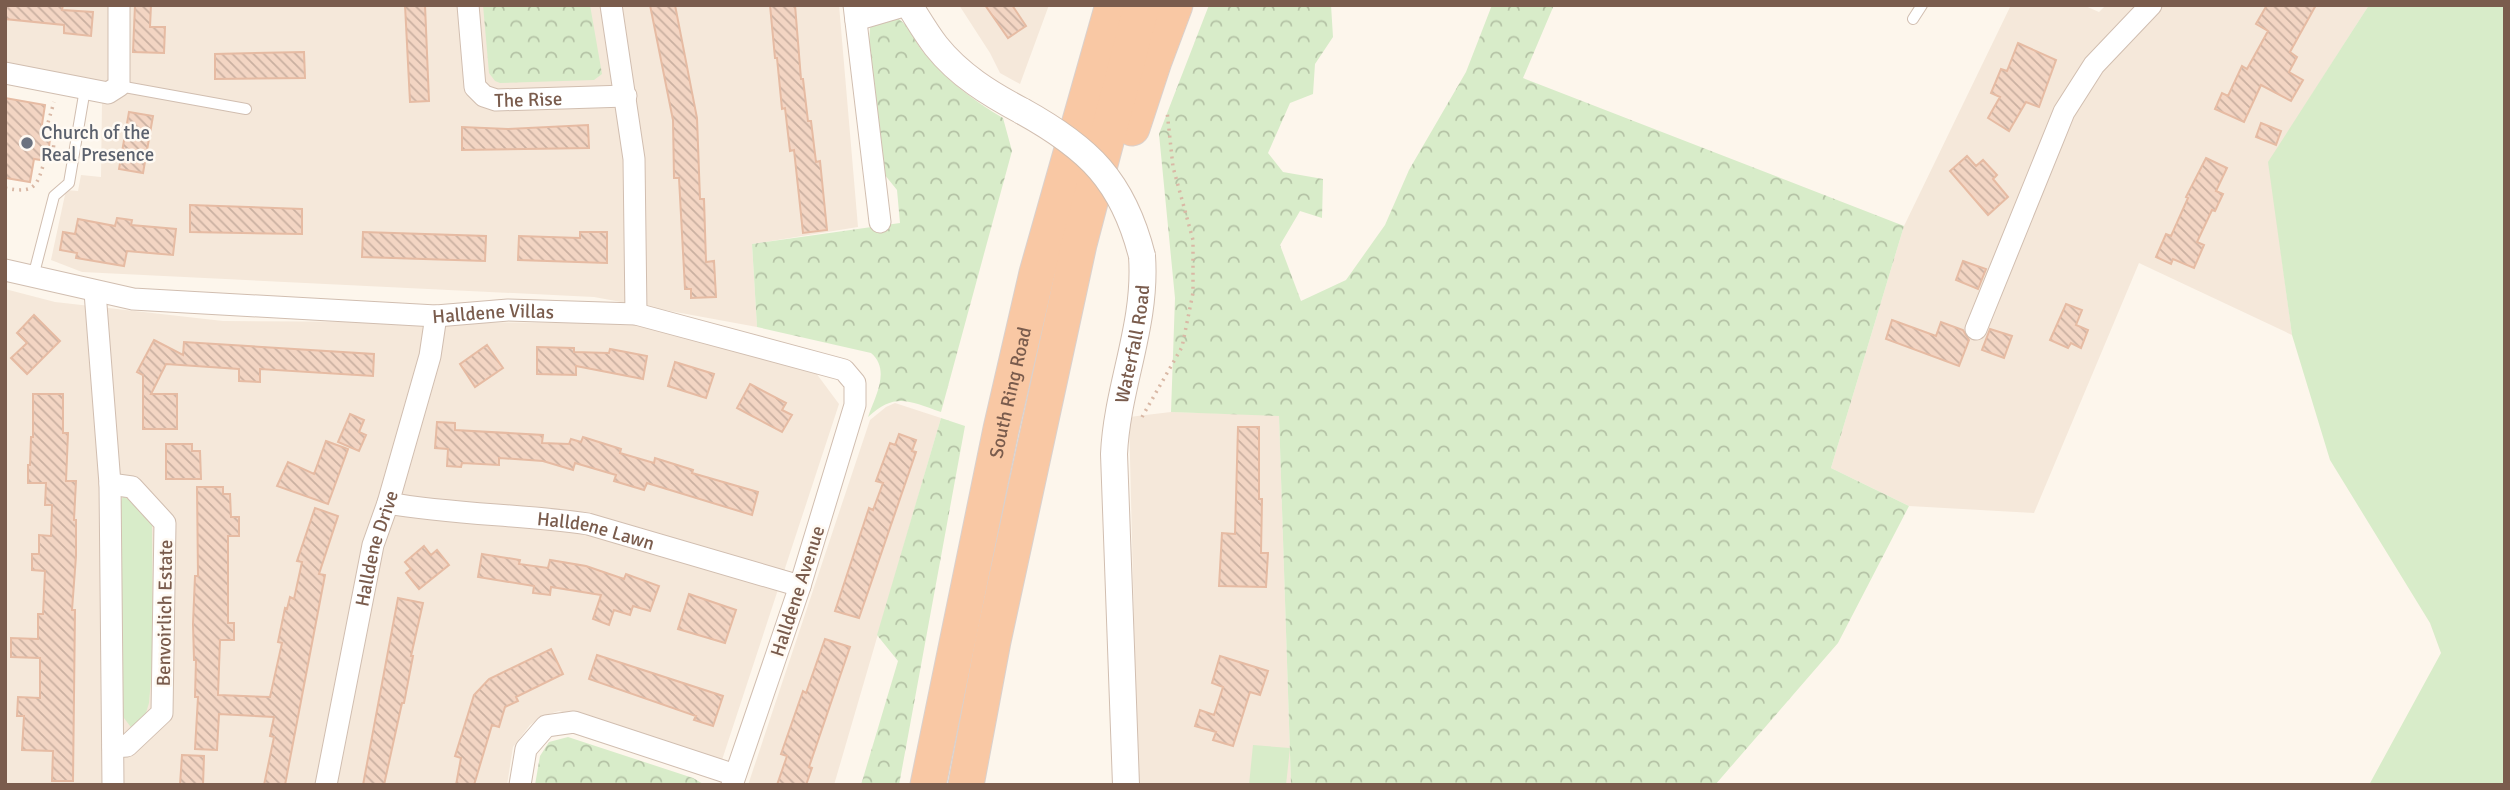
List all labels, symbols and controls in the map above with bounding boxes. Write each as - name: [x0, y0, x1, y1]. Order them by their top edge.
- street label: The Rise: [494, 87, 563, 113]
- place label: Church of the Real Presence: [41, 121, 154, 167]
- marker: Church of the Real Presence: [19, 135, 35, 151]
- street label: Waterfall Road: [1110, 284, 1155, 406]
- street label: Halldene Villas: [431, 299, 554, 329]
- street label: South Ring Road: [984, 325, 1037, 460]
- street label: Halldene Drive: [350, 488, 404, 609]
- street label: Halldene Lawn: [536, 507, 657, 556]
- street label: Halldene Avenue: [765, 523, 830, 660]
- street label: Benvoirlich Estate: [152, 539, 178, 687]

